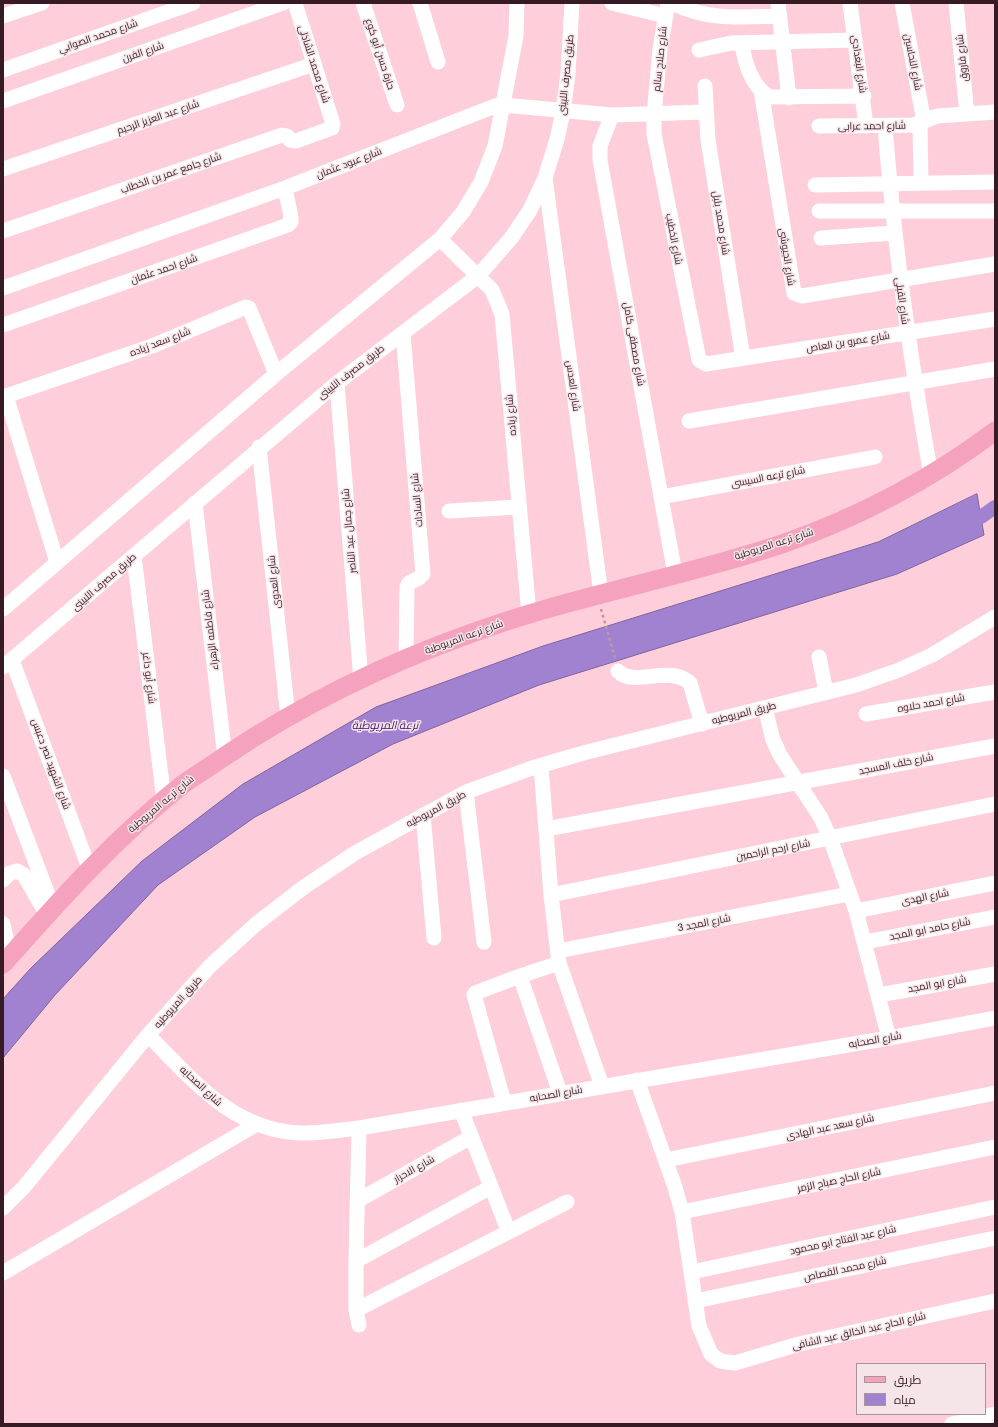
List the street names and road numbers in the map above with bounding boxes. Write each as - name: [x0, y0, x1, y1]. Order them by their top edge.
- street label: شارع محمد الصوابي: [57, 17, 139, 55]
- street label: حارة حسن أبو كوع: [363, 17, 397, 91]
- street label: شارع محمد الشاذلى: [296, 24, 332, 104]
- street label: شارع صلاح سالم: [651, 26, 669, 92]
- street label: شارع النحاسين: [902, 33, 924, 91]
- street label: طريق مصرف اللبينى: [556, 34, 576, 116]
- street label: شارع البغدادى: [849, 34, 869, 94]
- street label: شارع فاروق: [954, 34, 970, 82]
- street label: شارع الفرن: [121, 39, 165, 65]
- street label: شارع عبد العزيز الرحيم: [115, 97, 201, 137]
- street label: شارع احمد عرابى: [838, 119, 906, 133]
- street label: شارع عبود عثمان: [315, 145, 383, 181]
- street label: شارع جامع عمر بن الخطاب: [119, 150, 223, 196]
- street label: شارع محمد بلبل: [710, 190, 732, 256]
- street label: شارع الخطيب: [663, 212, 685, 266]
- street label: شارع الجيوشى: [777, 227, 797, 287]
- street label: شارع احمد عثمان: [129, 252, 199, 286]
- street label: شارع القبلى: [893, 277, 911, 325]
- street label: شارع مصطفى كامل: [621, 301, 647, 387]
- street label: شارع سعد زياده: [128, 325, 192, 359]
- street label: شارع عمرو بن العاص: [805, 329, 891, 355]
- street label: طريق مصرف اللبينى: [315, 342, 387, 402]
- street label: شارع العدس: [563, 360, 583, 412]
- street label: شارع زياده: [503, 394, 519, 436]
- street label: شارع ترعه السيسى: [730, 464, 806, 490]
- street label: شارع السادات: [409, 472, 425, 528]
- street label: شارع جمال عبد الناصر: [339, 488, 359, 574]
- street label: شارع ترعه المريوطية: [733, 526, 815, 562]
- street label: طريق مصرف اللبينى: [69, 551, 139, 613]
- street label: شارع العدوى: [265, 555, 283, 609]
- street label: شارع فاطمه الزهراء: [199, 589, 221, 671]
- street label: شارع ترعه المريوطية: [423, 617, 505, 657]
- street label: شارع أبو داغر: [140, 651, 158, 705]
- street label: شارع احمد حلاوه: [896, 691, 966, 715]
- street label: طريق المريوطيه: [711, 699, 777, 727]
- street label: شارع الشهيد نصر دعبس: [29, 717, 73, 811]
- street label: شارع خلف المسجد: [858, 751, 934, 777]
- street label: شارع ترعه المريوطية: [126, 773, 196, 835]
- street label: طريق المريوطيه: [404, 788, 468, 830]
- street label: شارع ارحم الراحمين: [735, 837, 811, 863]
- street label: شارع الهدى: [900, 887, 950, 907]
- street label: شارع المجد 3: [676, 912, 732, 934]
- street label: شارع حامد ابو المجد: [889, 915, 971, 943]
- street label: طريق المريوطيه: [151, 973, 205, 1031]
- street label: شارع ابو المجد: [907, 973, 967, 995]
- street label: شارع الصحابه: [848, 1029, 902, 1051]
- street label: شارع الصحابه: [177, 1063, 225, 1109]
- street label: شارع الصحابه: [529, 1083, 583, 1105]
- street label: شارع سعد عبد الهادى: [785, 1112, 875, 1142]
- street label: شارع الاحرار: [391, 1153, 437, 1185]
- street label: شارع الحاج صباح الزمر: [796, 1165, 882, 1195]
- street label: شارع عبد الفتاح ابو محمود: [789, 1223, 897, 1257]
- street label: شارع محمد القصاص: [803, 1254, 887, 1284]
- street label: شارع الحاج عبد الخالق عبد الشافى: [791, 1310, 927, 1352]

